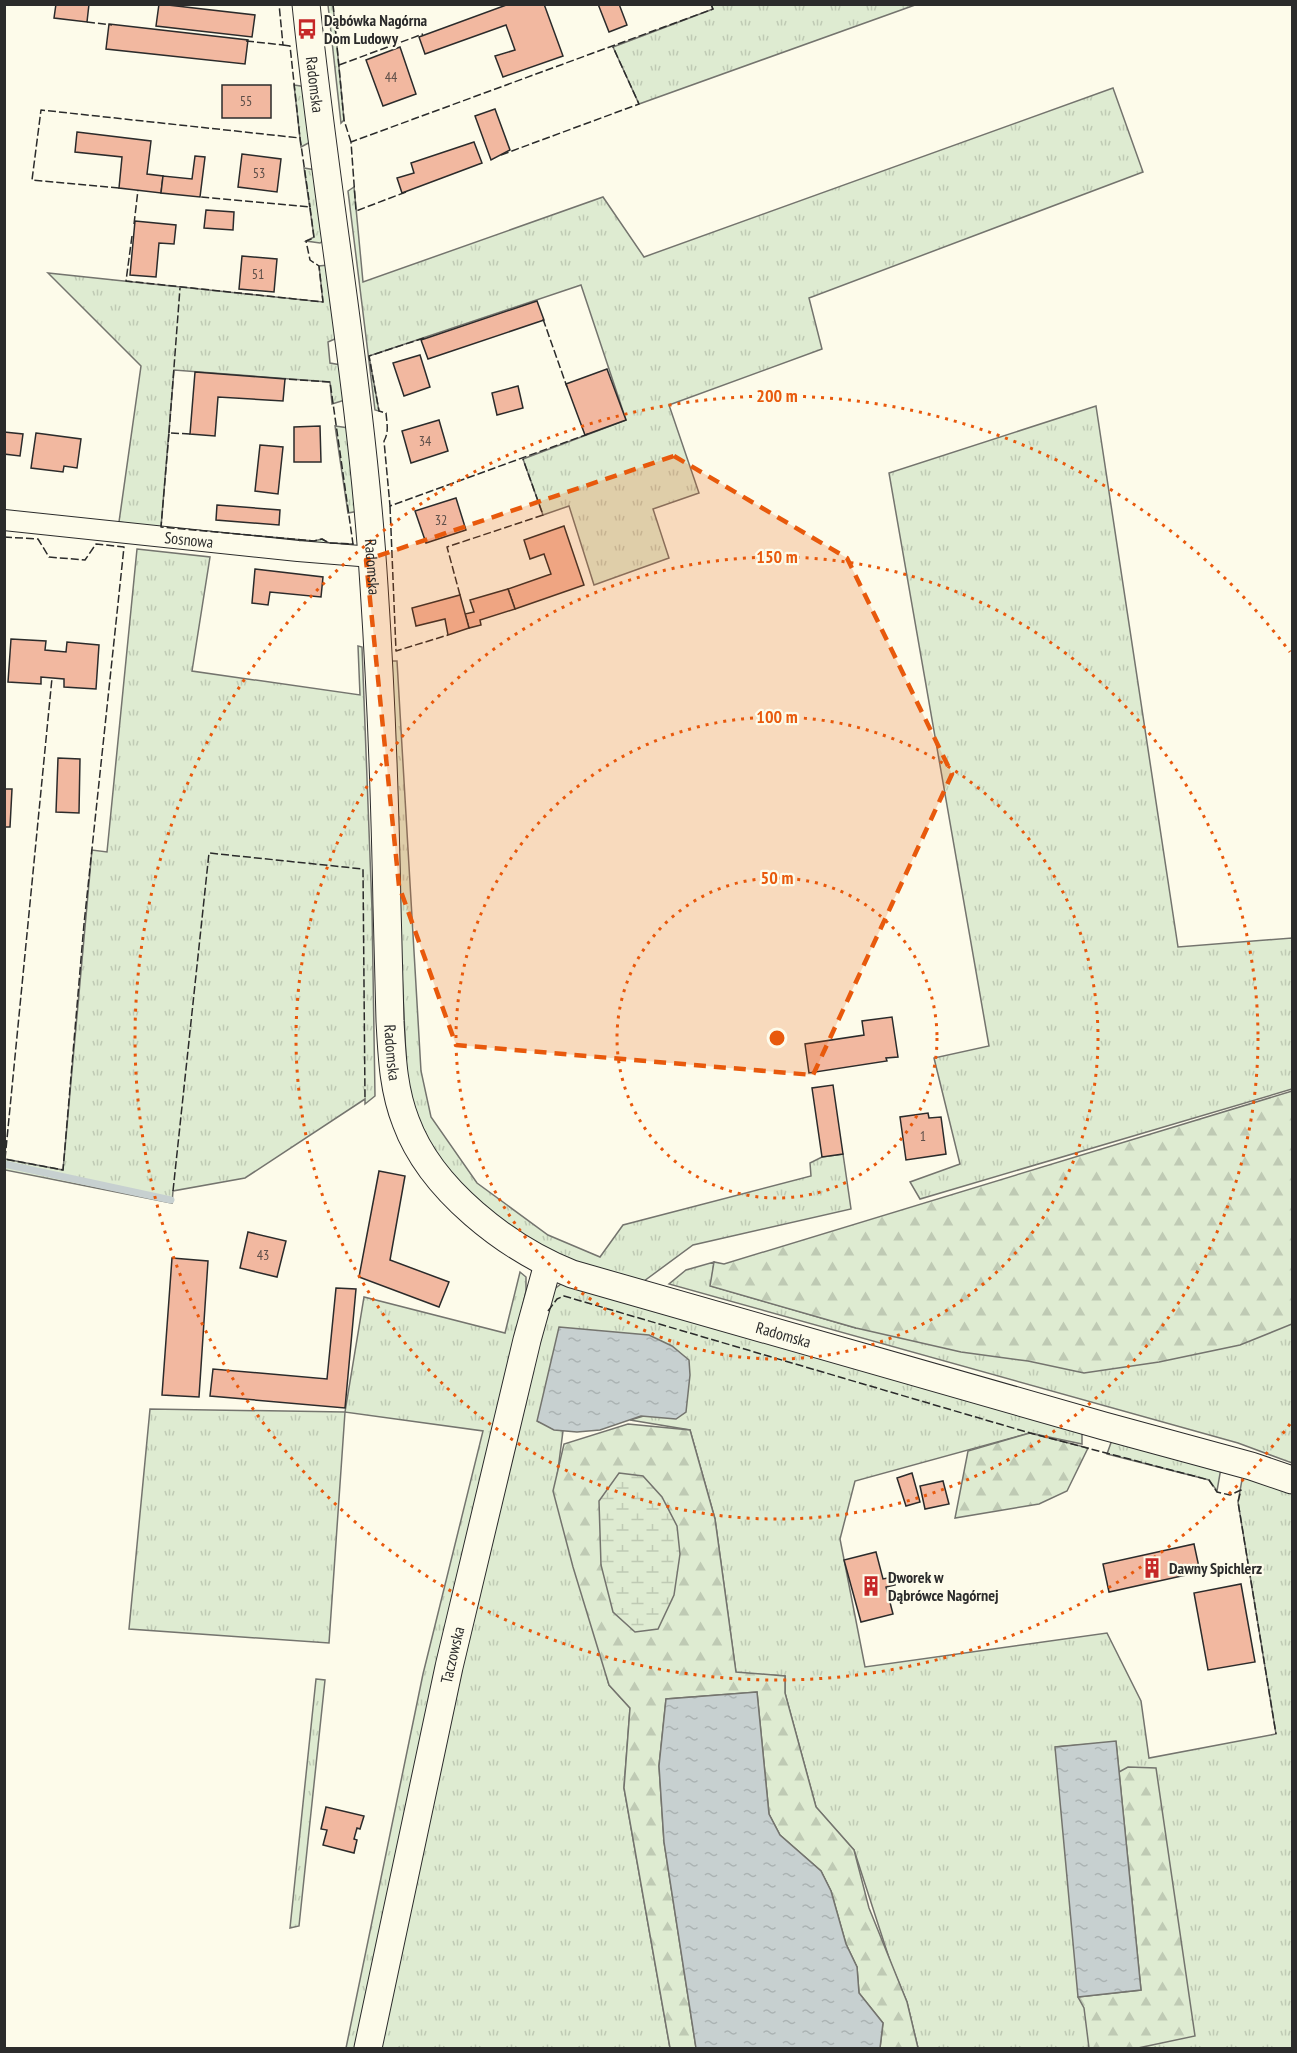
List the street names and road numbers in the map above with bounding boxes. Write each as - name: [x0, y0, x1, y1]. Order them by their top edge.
- street label: Radomska: [302, 55, 328, 114]
- street label: Sosnowa: [164, 527, 214, 552]
- street label: Radomska: [361, 538, 385, 596]
- street label: Radomska: [380, 1024, 405, 1082]
- street label: Radomska: [754, 1317, 813, 1352]
- street label: Taczowska: [436, 1625, 468, 1685]

